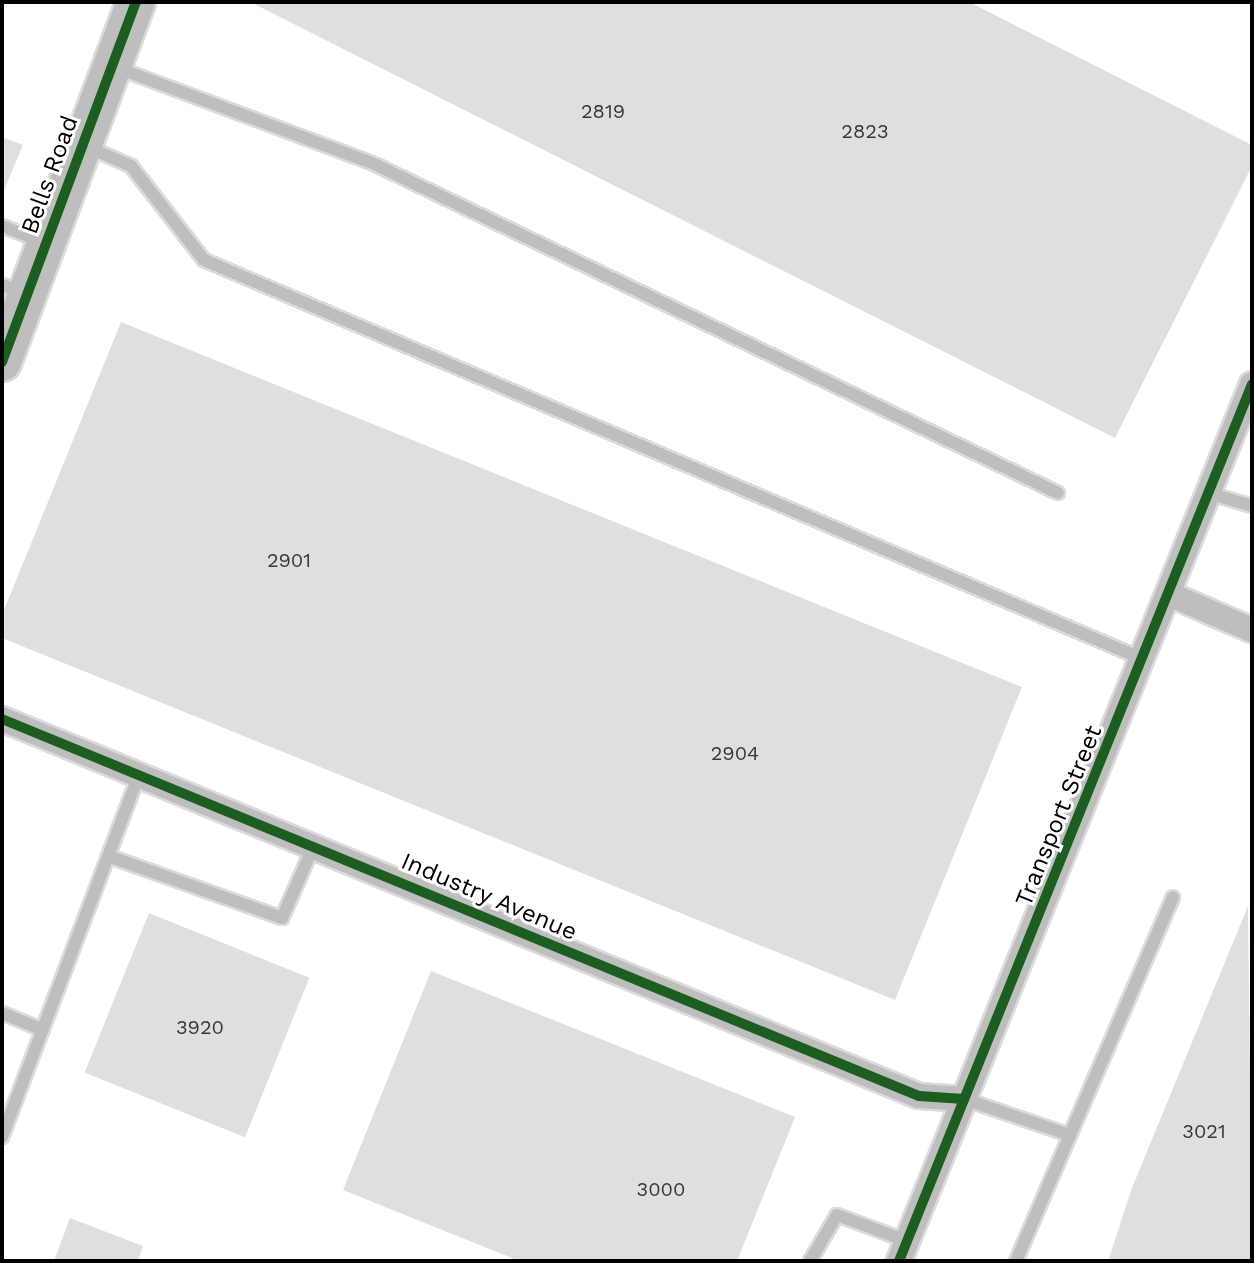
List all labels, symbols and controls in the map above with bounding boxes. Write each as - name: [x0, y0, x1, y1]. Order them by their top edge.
- house number: 2819: [581, 99, 625, 123]
- street label: Bells Road: [15, 112, 85, 238]
- house number: 2823: [841, 119, 889, 143]
- house number: 2901: [267, 548, 311, 572]
- street label: Transport Street: [1010, 721, 1108, 911]
- house number: 2904: [711, 741, 759, 765]
- street label: Industry Avenue: [396, 847, 582, 947]
- house number: 3920: [176, 1015, 224, 1039]
- house number: 3021: [1182, 1119, 1226, 1143]
- house number: 3000: [637, 1177, 685, 1201]

